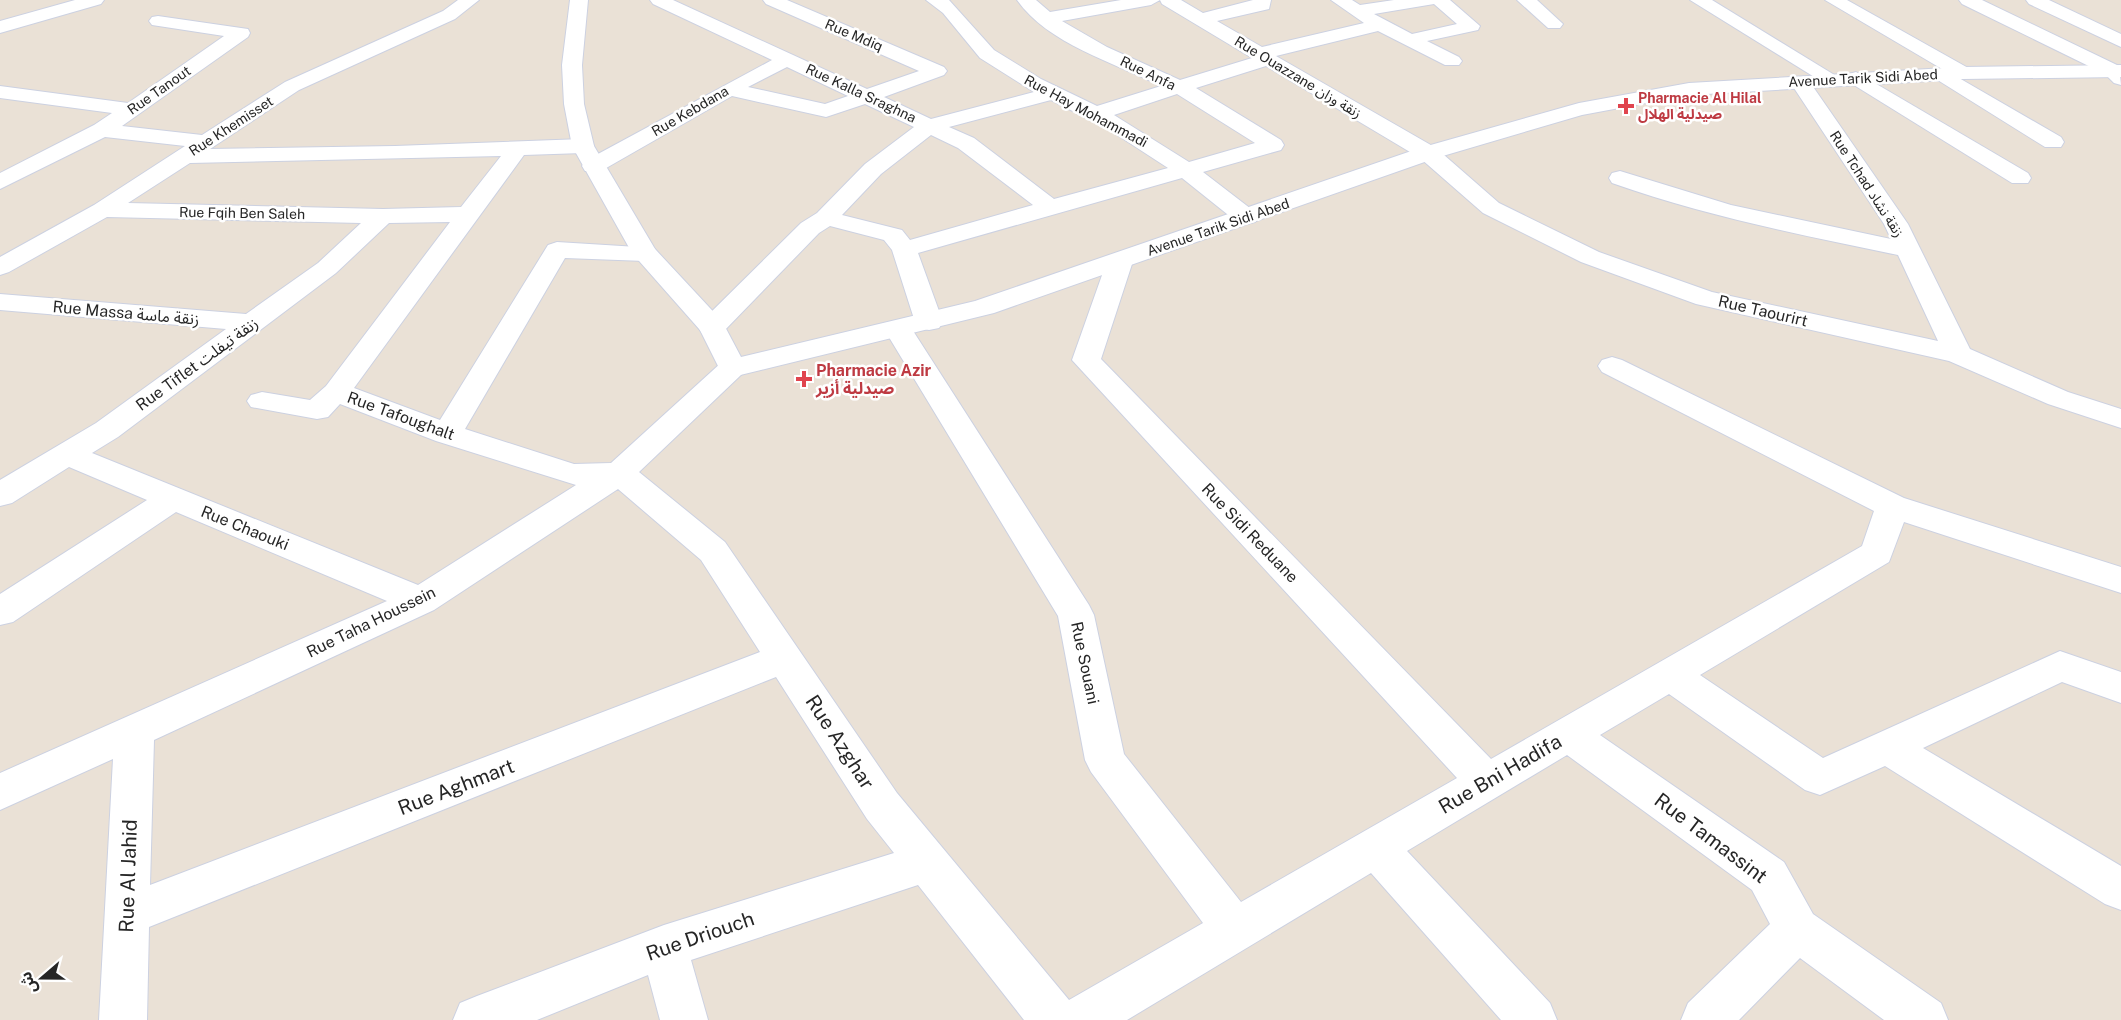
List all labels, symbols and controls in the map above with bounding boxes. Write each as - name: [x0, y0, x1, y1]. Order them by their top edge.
- street label: Rue Mdiq: [823, 16, 885, 54]
- street label: Rue Ouazzane زنقة وزان: [1231, 33, 1364, 122]
- street label: Rue Anfa: [1118, 53, 1178, 93]
- street label: Rue Kalla Sraghna: [803, 60, 919, 126]
- street label: Rue Tanout: [124, 62, 194, 118]
- street label: Avenue Tarik Sidi Abed: [1788, 66, 1938, 90]
- street label: Rue Hay Mohammadi: [1021, 72, 1151, 150]
- street label: Rue Kebdana: [649, 83, 731, 139]
- place label: Pharmacie Al Hilal صيدلية الهلال: [1638, 90, 1762, 123]
- street label: Rue Khemisset: [186, 93, 276, 159]
- marker: Pharmacie Al Hilal صيدلية الهلال: [1619, 99, 1633, 113]
- street label: Rue Tchad زنقة نشاد: [1826, 128, 1907, 241]
- street label: Avenue Tarik Sidi Abed: [1145, 195, 1291, 259]
- street label: Rue Fqih Ben Saleh: [179, 204, 305, 222]
- street label: Rue Taourirt: [1716, 291, 1810, 331]
- street label: Rue Massa زنقة ماسة: [52, 297, 200, 329]
- street label: Rue Tiflet زنقة تيفلت: [132, 313, 262, 415]
- place label: Pharmacie Azir صيدلية أزير: [815, 361, 932, 398]
- marker: Pharmacie Azir صيدلية أزير: [797, 372, 811, 386]
- street label: Rue Tafoughalt: [345, 388, 457, 444]
- street label: Rue Sidi Reduane: [1198, 479, 1302, 587]
- street label: Rue Chaouki: [198, 502, 292, 554]
- street label: Rue Taha Houssein: [303, 583, 439, 661]
- street label: Rue Souani: [1067, 620, 1103, 706]
- street label: Rue Azghar: [801, 690, 879, 794]
- street label: Rue Bni Hadifa: [1434, 729, 1566, 819]
- street label: Rue Aghmart: [395, 754, 517, 820]
- street label: Rue Tamassint: [1650, 788, 1772, 888]
- street label: Rue Al Jahid: [114, 819, 142, 933]
- street label: Rue Driouch: [643, 906, 757, 966]
- north arrow: [12, 948, 72, 1008]
- text: ش: [16, 969, 41, 997]

